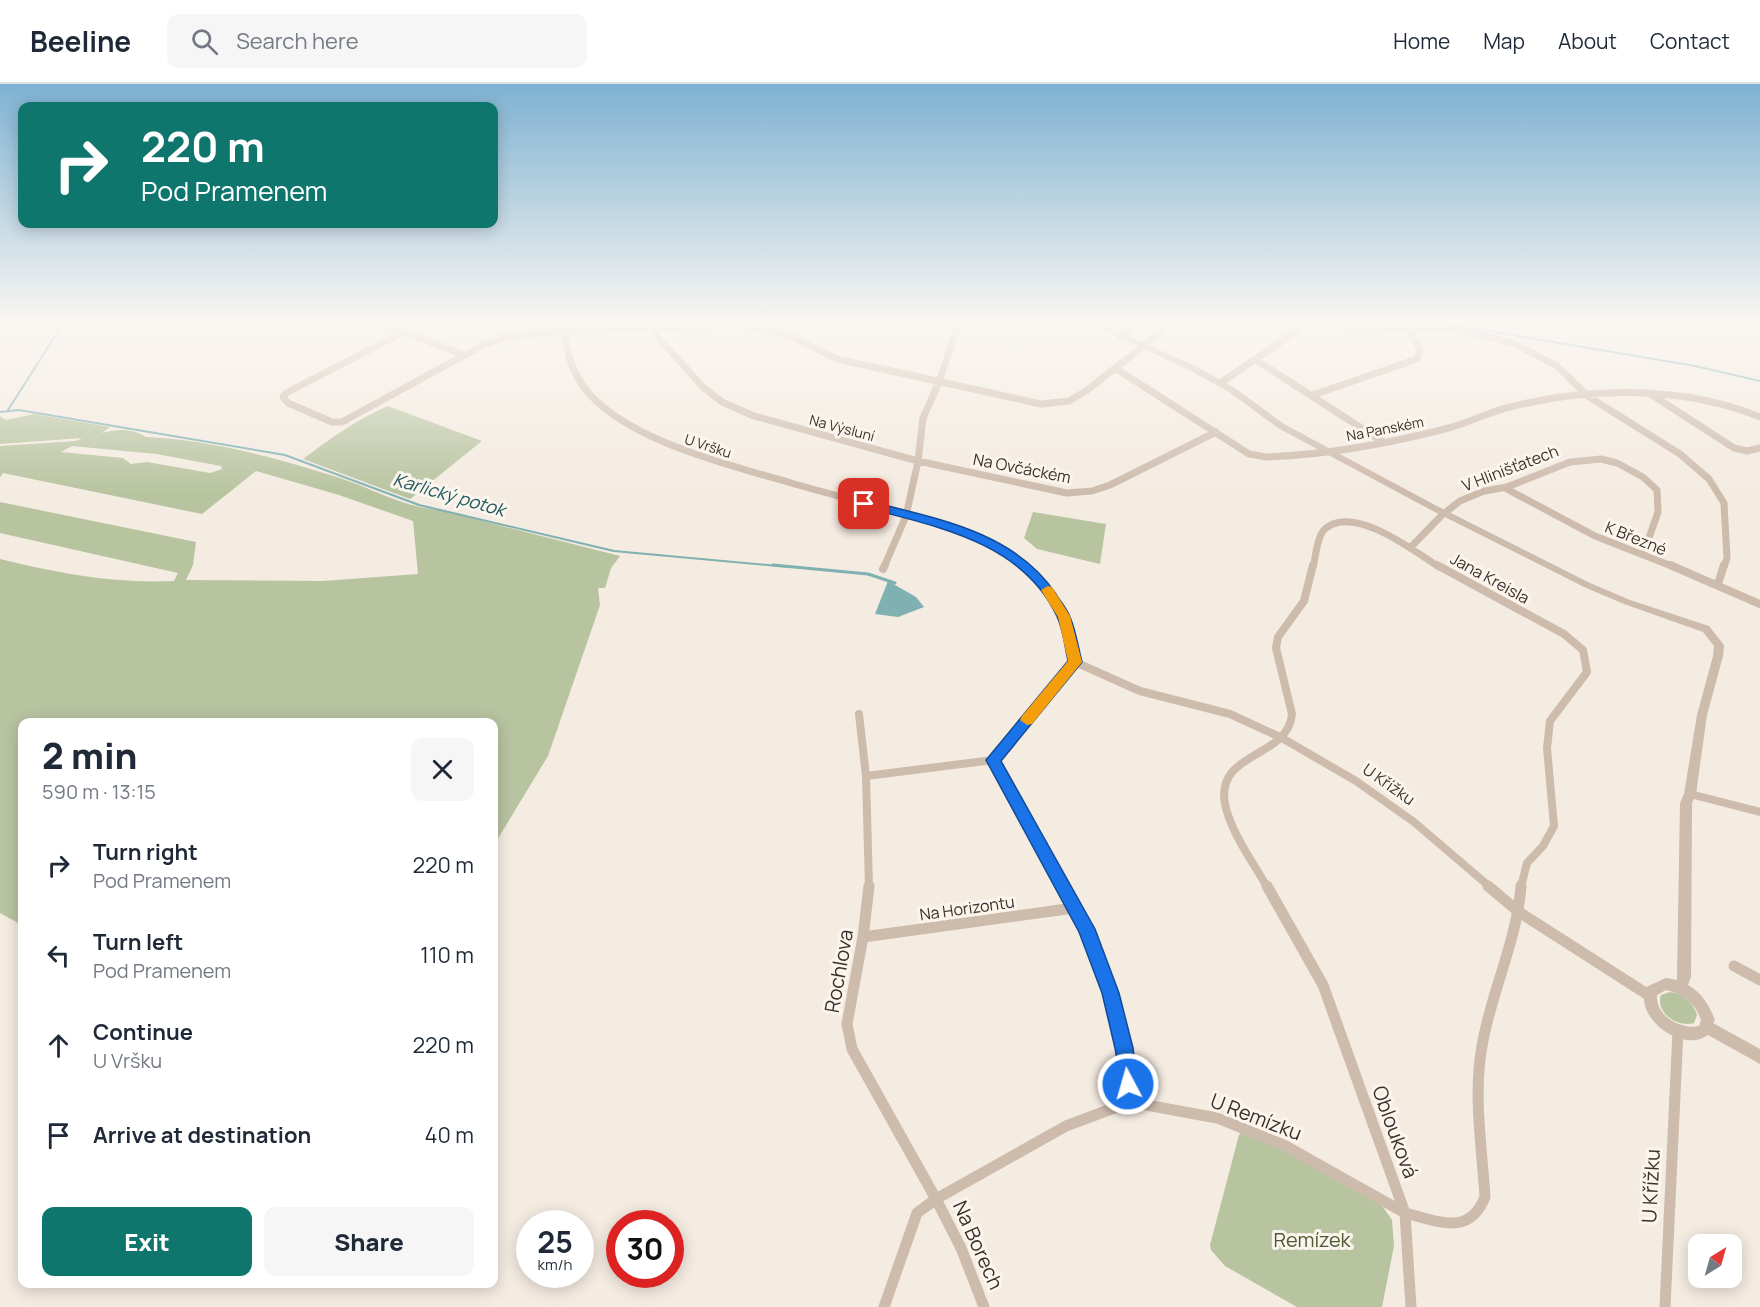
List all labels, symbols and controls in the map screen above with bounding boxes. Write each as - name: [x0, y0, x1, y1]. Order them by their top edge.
- search box: [167, 14, 587, 68]
- text: Beeline: [30, 22, 131, 60]
- icon: search: [188, 25, 221, 58]
- text: Search here: [236, 26, 359, 56]
- text: Home: [1393, 27, 1450, 55]
- text: Map: [1483, 27, 1525, 55]
- text: About: [1558, 27, 1617, 55]
- text: Contact: [1650, 27, 1730, 55]
- text: 220 m: [141, 117, 265, 175]
- icon: right: [42, 126, 120, 204]
- text: Pod Pramenem: [141, 172, 328, 209]
- street label: Na Výsluní: [808, 410, 877, 445]
- street label: Na Panském: [1345, 412, 1425, 445]
- street label: U Vršku: [682, 429, 734, 462]
- street label: V Hlinišťatech: [1459, 440, 1561, 496]
- street label: Na Ovčáckém: [971, 448, 1073, 488]
- water label: Karlický potok: [391, 467, 511, 522]
- pin: [838, 478, 889, 529]
- icon: arrive: [847, 487, 880, 520]
- street label: K Březné: [1602, 516, 1670, 560]
- street label: Jana Kreisla: [1447, 547, 1533, 609]
- text: 2 min: [42, 731, 137, 780]
- button: close: [411, 738, 474, 801]
- street label: U Křížku: [1358, 758, 1420, 810]
- text: 590 m · 13:15: [42, 778, 156, 805]
- text: Turn right: [93, 837, 198, 867]
- icon: right: [42, 849, 75, 882]
- text: 220 m: [412, 850, 474, 880]
- text: Pod Pramenem: [93, 867, 231, 894]
- street label: Na Horizontu: [918, 890, 1016, 926]
- text: Turn left: [93, 927, 183, 957]
- street label: Rochlova: [818, 927, 859, 1015]
- icon: left: [42, 939, 75, 972]
- text: 110 m: [420, 940, 474, 970]
- text: Pod Pramenem: [93, 957, 231, 984]
- text: Continue: [93, 1017, 193, 1047]
- icon: ahead: [42, 1029, 75, 1062]
- text: 220 m: [412, 1030, 474, 1060]
- text: U Vršku: [93, 1047, 162, 1074]
- position arrow: [1096, 1052, 1160, 1116]
- street label: Oblouková: [1366, 1082, 1425, 1182]
- street label: U Remízku: [1207, 1087, 1306, 1146]
- icon: arrive: [42, 1119, 75, 1152]
- text: Arrive at destination: [93, 1120, 311, 1150]
- text: 40 m: [425, 1120, 474, 1150]
- street label: U Křížku: [1635, 1148, 1666, 1224]
- street label: Na Borech: [947, 1196, 1010, 1293]
- button: Exit: [42, 1207, 252, 1276]
- button: Share: [264, 1207, 474, 1276]
- speed limit sign: 30: [606, 1210, 684, 1288]
- text: 25: [537, 1221, 573, 1262]
- park label: Remízek: [1273, 1226, 1352, 1253]
- north arrow: [1688, 1234, 1742, 1288]
- map controls: [1688, 1234, 1742, 1288]
- text: km/h: [538, 1254, 572, 1275]

